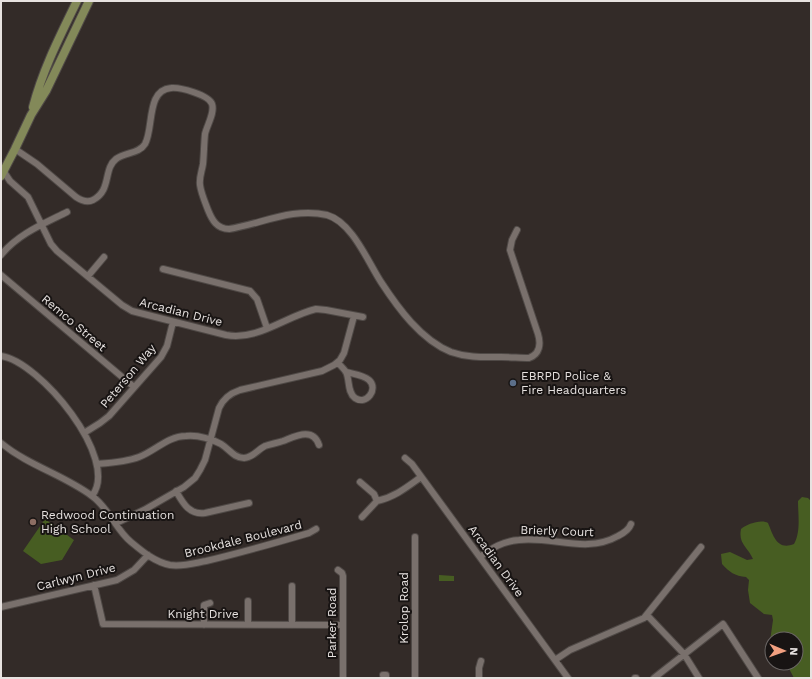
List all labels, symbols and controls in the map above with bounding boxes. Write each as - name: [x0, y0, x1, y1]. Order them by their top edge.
- street label: Remco Street: [39, 292, 109, 354]
- street label: Arcadian Drive: [138, 295, 224, 329]
- street label: Peterson Way: [97, 341, 159, 411]
- place label: EBRPD Police & Fire Headquarters: [521, 369, 626, 397]
- marker: EBRPD Police & Fire Headquarters: [508, 378, 518, 388]
- place label: Redwood Continuation High School: [41, 508, 174, 536]
- marker: Redwood Continuation High School: [28, 517, 38, 527]
- street label: Brookdale Boulevard: [183, 518, 303, 560]
- street label: Arcadian Drive: [465, 522, 527, 600]
- street label: Brierly Court: [520, 523, 594, 539]
- street label: Carlwyn Drive: [35, 560, 117, 594]
- street label: Krolop Road: [397, 572, 411, 644]
- street label: Parker Road: [325, 588, 339, 658]
- street label: Knight Drive: [167, 607, 239, 621]
- north arrow: [764, 631, 804, 671]
- text: N: [787, 647, 800, 656]

